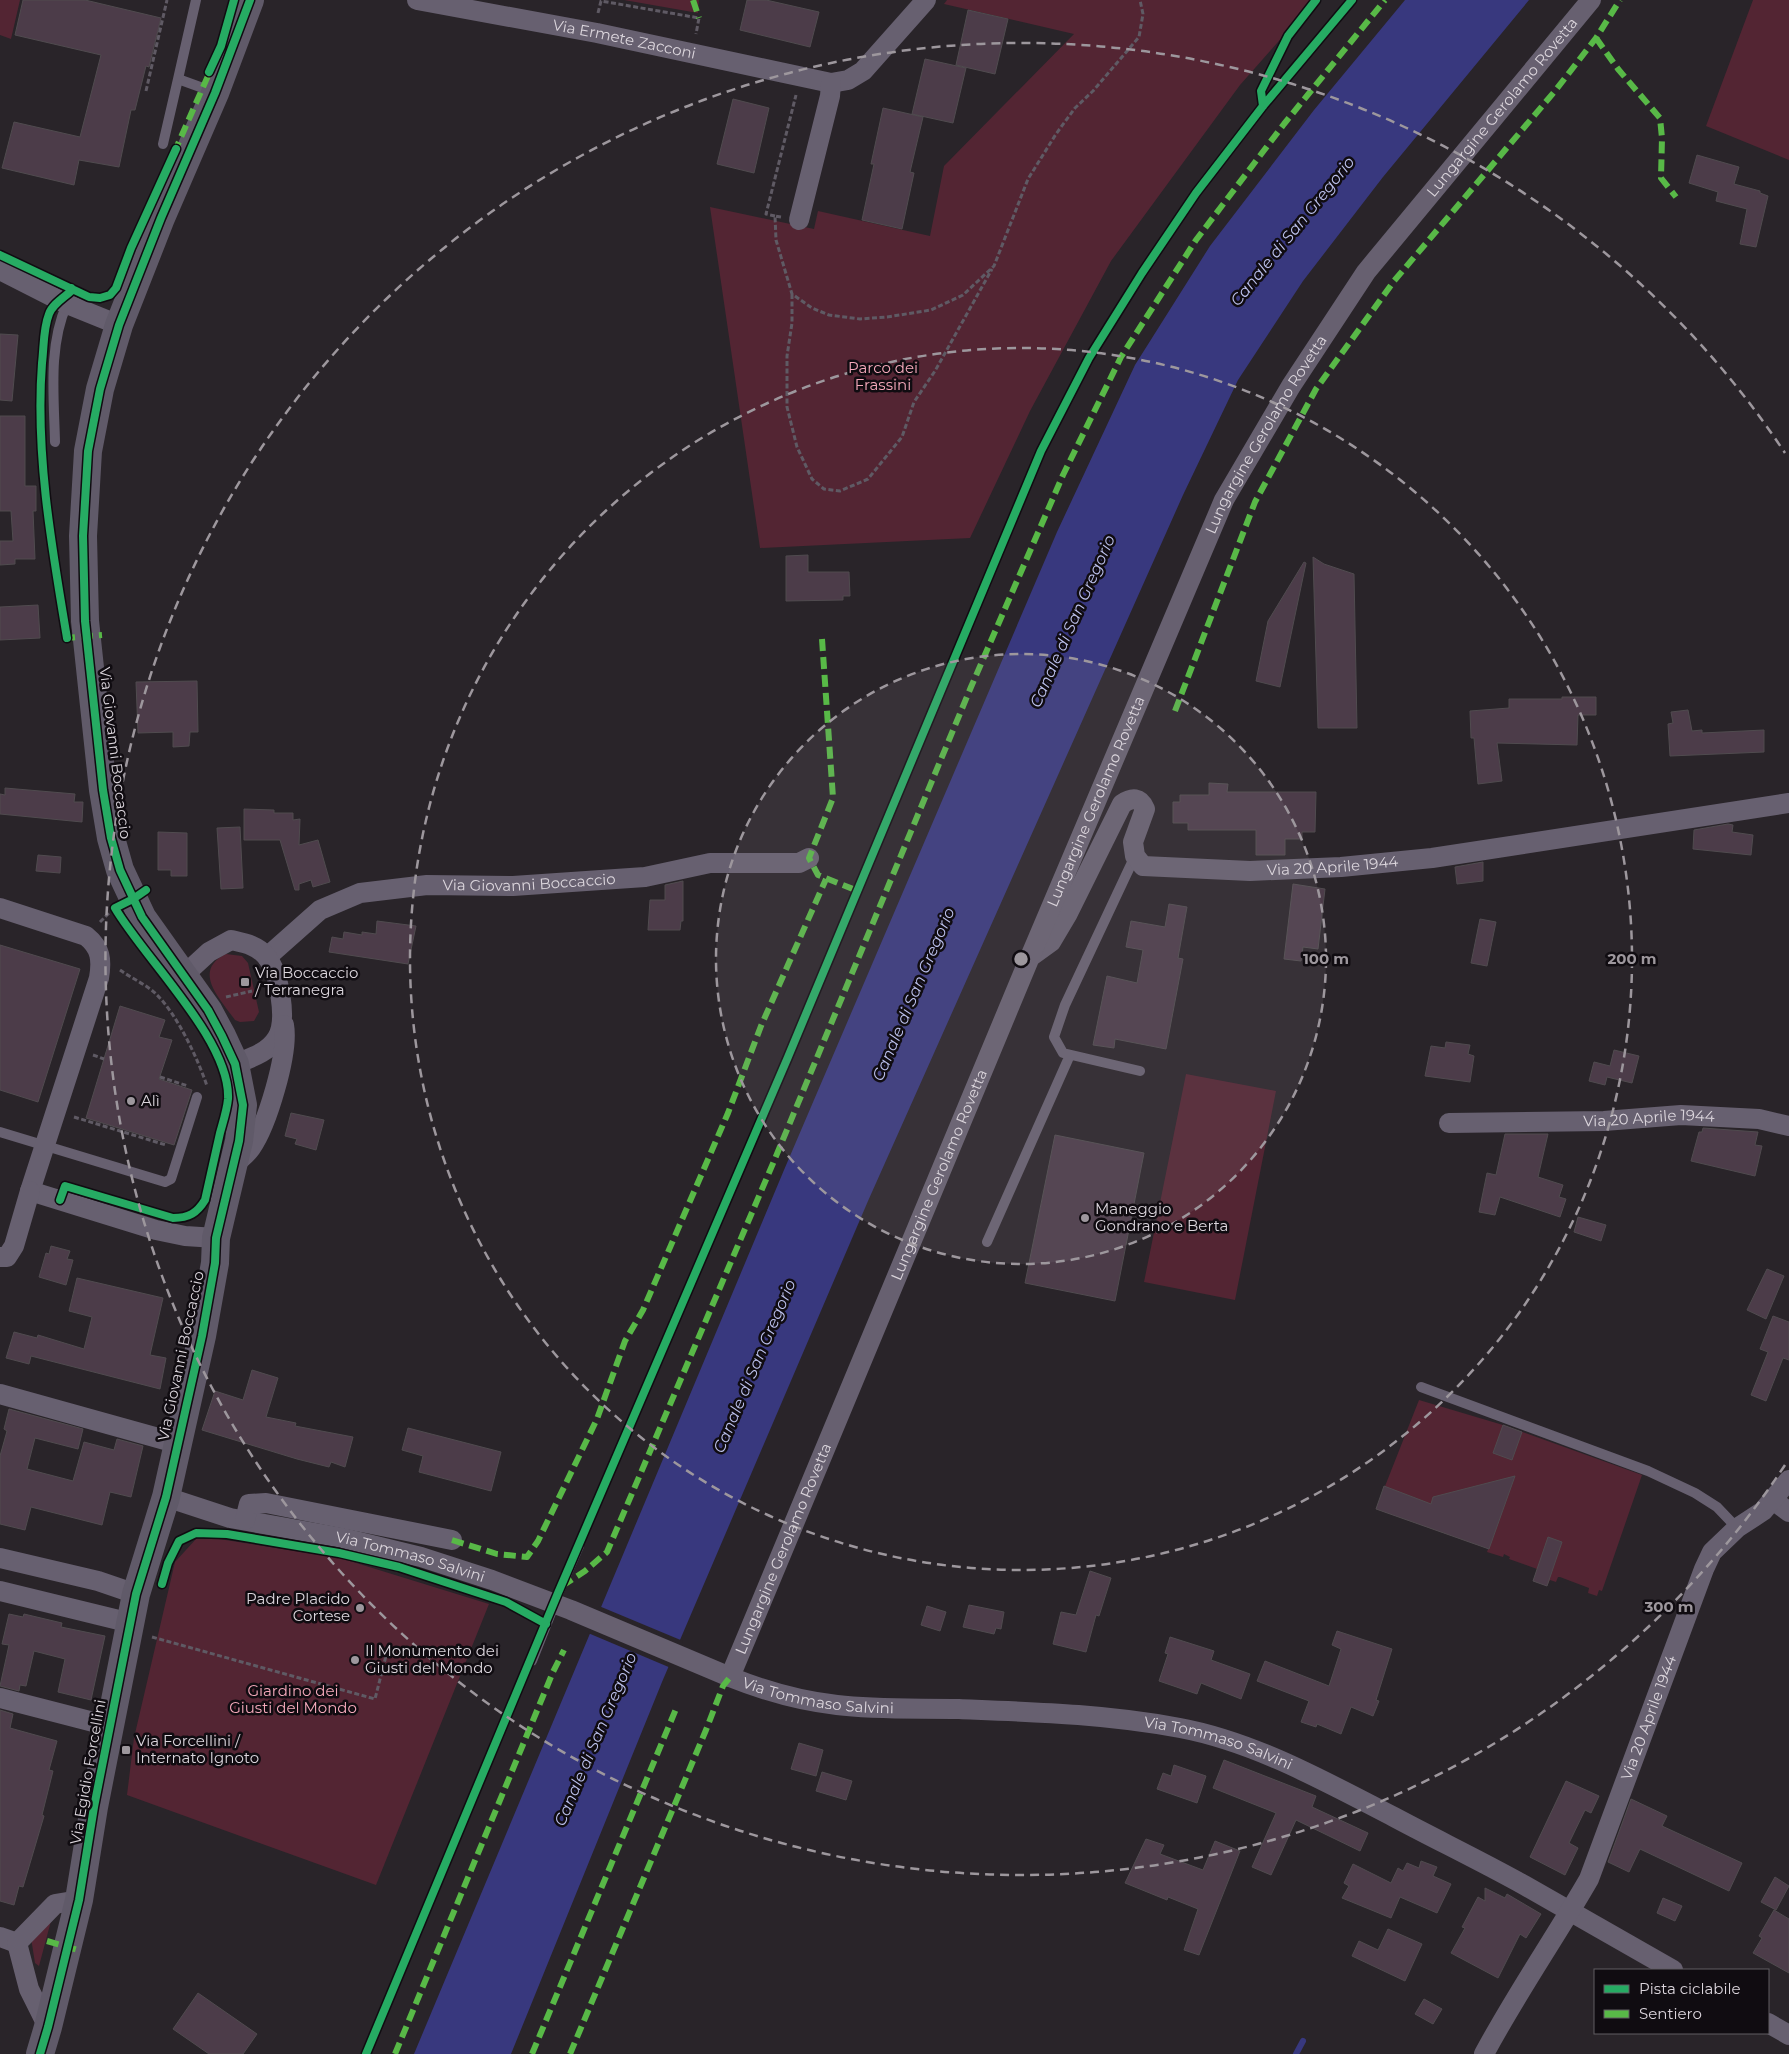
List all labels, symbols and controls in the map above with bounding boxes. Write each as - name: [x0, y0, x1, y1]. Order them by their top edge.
- street label: Lungargine Gerolamo Rovetta: [1422, 13, 1582, 200]
- street label: Via Ermete Zacconi: [551, 15, 698, 63]
- water label: Canale di San Gregorio: [1226, 153, 1359, 310]
- street label: Lungargine Gerolamo Rovetta: [1201, 331, 1331, 537]
- park label: Parco dei Frassini: [848, 358, 918, 394]
- water label: Canale di San Gregorio: [1026, 532, 1119, 710]
- street label: Via Giovanni Boccaccio: [96, 666, 135, 840]
- street label: Lungargine Gerolamo Rovetta: [1042, 693, 1149, 909]
- street label: Via 20 Aprile 1944: [1266, 851, 1399, 879]
- street label: Via Giovanni Boccaccio: [442, 869, 616, 895]
- water label: Canale di San Gregorio: [868, 905, 959, 1084]
- text: 100 m: [1303, 949, 1349, 968]
- text: 200 m: [1607, 949, 1657, 968]
- centre of rings: [1012, 950, 1030, 968]
- place label: Via Boccaccio / Terranegra: [254, 963, 358, 999]
- marker: Via Boccaccio / Terranegra: [239, 976, 251, 988]
- street label: Lungargine Gerolamo Rovetta: [886, 1066, 991, 1283]
- place label: Alì: [141, 1091, 160, 1110]
- marker: Alì: [125, 1095, 137, 1107]
- street label: Via 20 Aprile 1944: [1583, 1105, 1715, 1130]
- place label: Maneggio Gondrano e Berta: [1095, 1199, 1228, 1235]
- marker: Maneggio Gondrano e Berta: [1079, 1212, 1091, 1224]
- street label: Via Giovanni Boccaccio: [153, 1269, 208, 1443]
- water label: Canale di San Gregorio: [709, 1277, 800, 1456]
- street label: Lungargine Gerolamo Rovetta: [731, 1440, 835, 1657]
- street label: Via Tommaso Salvini: [334, 1527, 488, 1586]
- place label: Padre Placido Cortese: [246, 1589, 350, 1625]
- text: 300 m: [1643, 1597, 1694, 1616]
- marker: Padre Placido Cortese: [354, 1602, 366, 1614]
- place label: Il Monumento dei Giusti del Mondo: [365, 1641, 499, 1677]
- water label: Canale di San Gregorio: [550, 1650, 641, 1829]
- street label: Via 20 Aprile 1944: [1616, 1653, 1680, 1783]
- marker: Il Monumento dei Giusti del Mondo: [349, 1654, 361, 1666]
- street label: Via Tommaso Salvini: [740, 1673, 894, 1717]
- park label: Giardino dei Giusti del Mondo: [229, 1681, 357, 1717]
- street label: Via Egidio Forcellini: [65, 1698, 110, 1846]
- street label: Via Tommaso Salvini: [1143, 1712, 1296, 1774]
- place label: Via Forcellini / Internato Ignoto: [136, 1731, 259, 1767]
- marker: Via Forcellini / Internato Ignoto: [120, 1744, 132, 1756]
- legend: [1594, 1969, 1769, 2034]
- text: Pista ciclabile: [1639, 1979, 1741, 1998]
- text: Sentiero: [1639, 2004, 1702, 2023]

